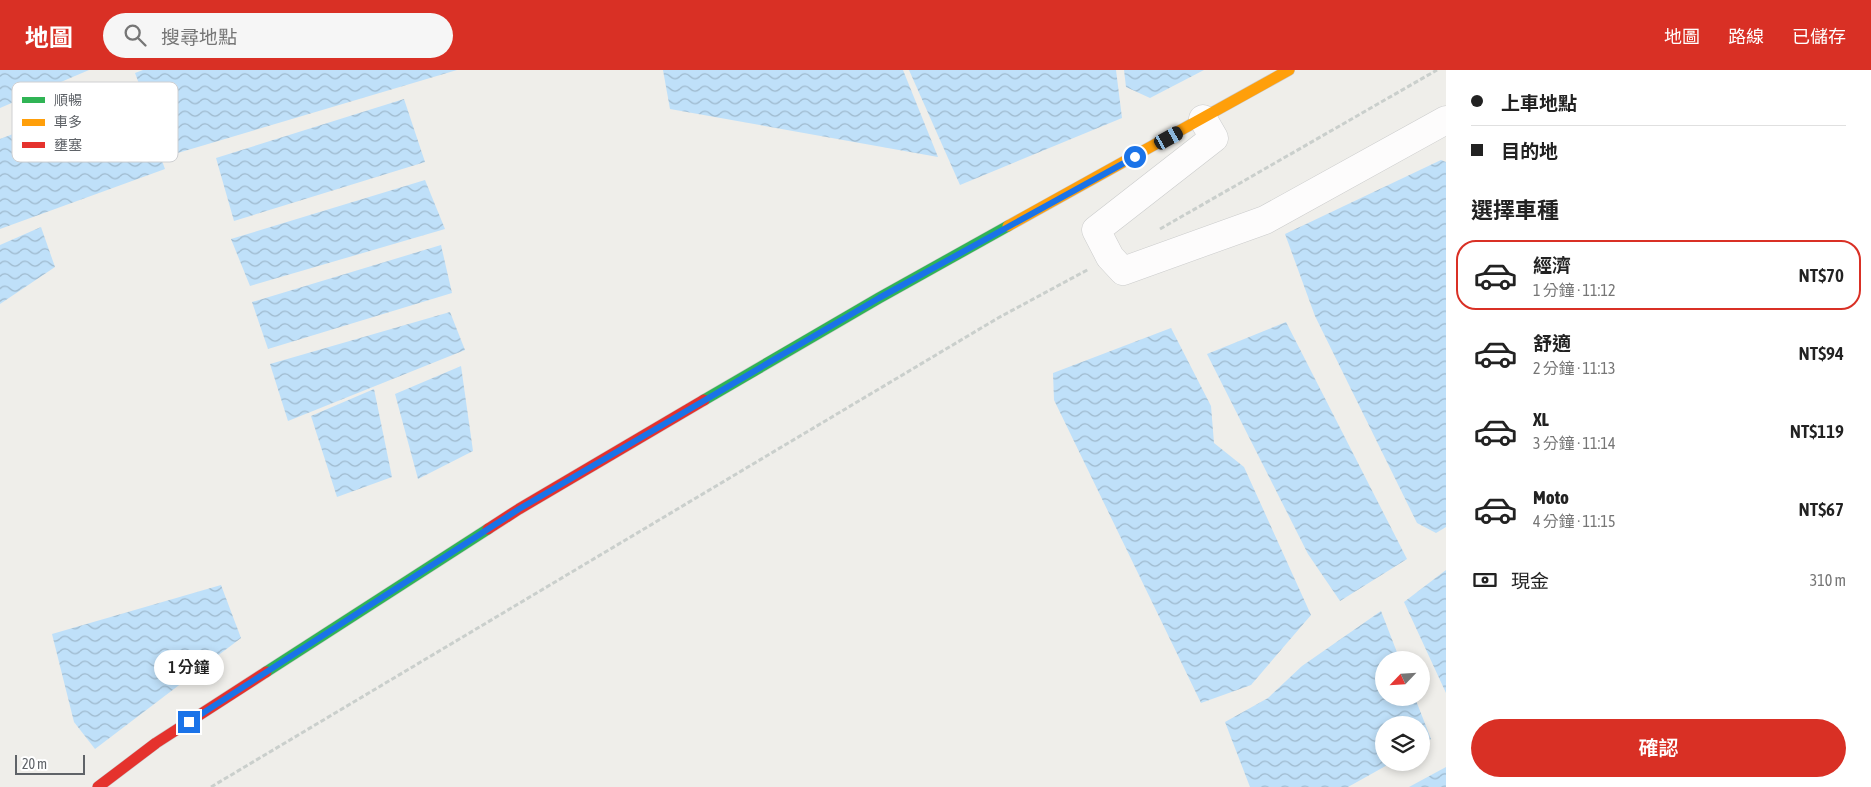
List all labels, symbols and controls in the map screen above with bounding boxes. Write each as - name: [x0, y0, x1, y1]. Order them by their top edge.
- search box: [103, 13, 453, 58]
- icon: search: [121, 21, 149, 49]
- text: 地圖: [25, 24, 73, 51]
- text: 搜尋地點: [161, 26, 237, 48]
- text: 地圖: [1664, 26, 1700, 47]
- text: 路線: [1728, 26, 1764, 47]
- text: 已儲存: [1792, 26, 1846, 47]
- legend: [12, 82, 178, 162]
- text: 順暢: [54, 92, 82, 108]
- text: 上車地點: [1501, 92, 1577, 114]
- text: 車多: [54, 114, 82, 130]
- car: [1152, 124, 1185, 152]
- text: 壅塞: [54, 137, 82, 153]
- text: 目的地: [1501, 140, 1558, 162]
- route start: [1124, 146, 1146, 168]
- text: 選擇車種: [1471, 197, 1559, 223]
- icon: car: [1473, 253, 1518, 298]
- text: 經濟: [1533, 254, 1571, 276]
- text: NT$70: [1799, 264, 1844, 286]
- text: 1 分鐘 · 11:12: [1533, 281, 1615, 299]
- icon: car: [1473, 331, 1518, 376]
- text: 舒適: [1533, 332, 1571, 354]
- text: NT$94: [1799, 342, 1844, 364]
- text: 2 分鐘 · 11:13: [1533, 359, 1615, 377]
- text: XL: [1533, 408, 1549, 430]
- icon: car: [1473, 409, 1518, 454]
- text: NT$119: [1790, 420, 1844, 442]
- text: 3 分鐘 · 11:14: [1533, 434, 1615, 452]
- text: Moto: [1533, 486, 1569, 508]
- icon: car: [1473, 487, 1518, 532]
- text: NT$67: [1799, 498, 1844, 520]
- text: 4 分鐘 · 11:15: [1533, 512, 1615, 530]
- icon: cash: [1471, 566, 1499, 594]
- text: 現金: [1511, 570, 1549, 592]
- text: 310 m: [1810, 571, 1846, 589]
- callout: 1 分鐘: [154, 650, 224, 684]
- north arrow: [1375, 651, 1430, 706]
- map controls: [1375, 651, 1430, 771]
- text: 1 分鐘: [168, 658, 210, 676]
- route end: [178, 711, 200, 733]
- button: layers: [1375, 716, 1430, 771]
- button: 確認: [1471, 719, 1846, 777]
- scale bar: [15, 752, 85, 775]
- text: 20 m: [22, 756, 47, 772]

